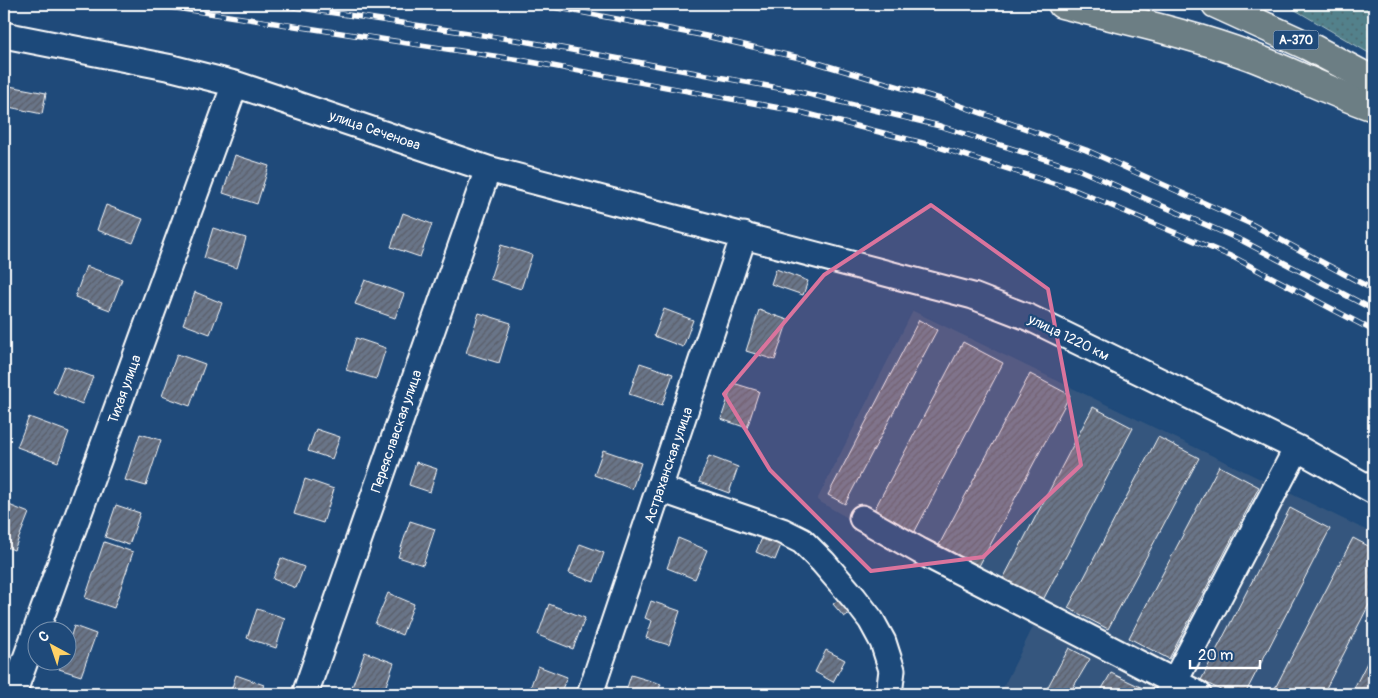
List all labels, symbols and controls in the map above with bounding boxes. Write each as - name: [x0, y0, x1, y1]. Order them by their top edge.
- road number: А-370: [1274, 30, 1318, 50]
- street label: улица Сеченова: [326, 107, 423, 154]
- street label: улица 1220 км: [1025, 310, 1112, 364]
- street label: Тихая улица: [104, 352, 145, 426]
- street label: Переяславская улица: [368, 368, 425, 495]
- street label: Астраханская улица: [641, 405, 696, 526]
- north arrow: [28, 620, 78, 670]
- text: С: [35, 627, 53, 646]
- scale bar: [1190, 638, 1260, 670]
- text: 20 m: [1198, 646, 1233, 665]

